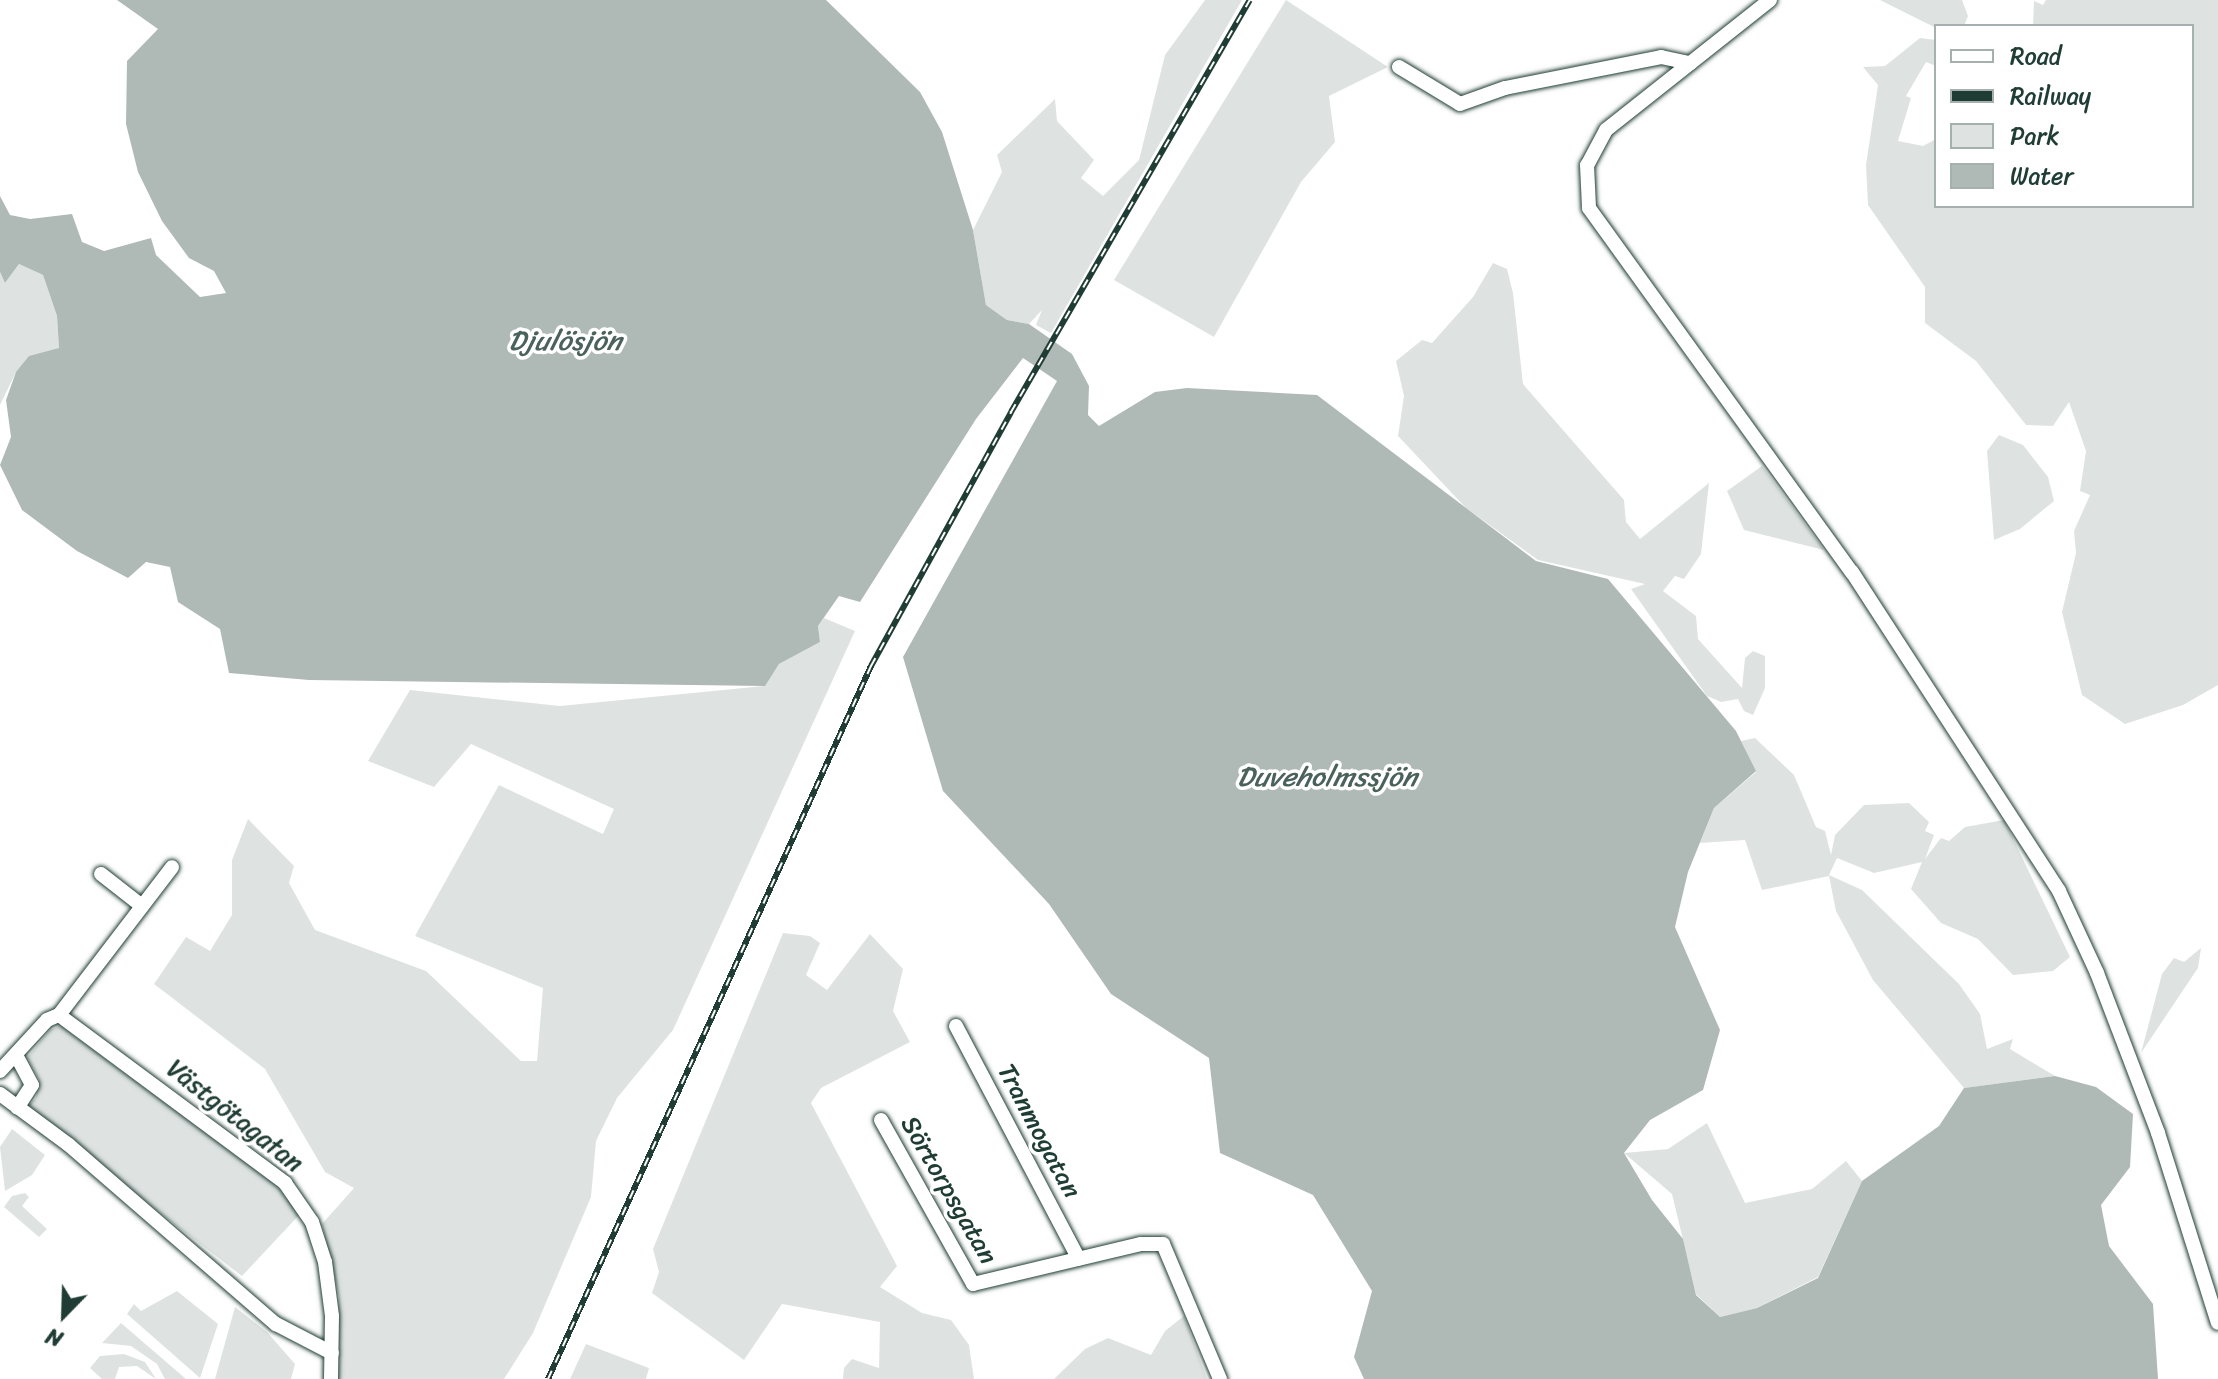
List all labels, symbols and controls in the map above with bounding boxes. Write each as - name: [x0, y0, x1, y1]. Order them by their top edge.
- legend: [1934, 24, 2194, 208]
- text: Road: [2010, 35, 2061, 77]
- text: Railway: [2010, 75, 2091, 117]
- text: Park: [2010, 115, 2059, 157]
- text: Water: [2010, 155, 2073, 197]
- water label: Djulösjön: [509, 324, 621, 358]
- water label: Duveholmssjön: [1237, 760, 1417, 794]
- street label: Västgötagatan: [161, 1053, 309, 1179]
- street label: Tranmogatan: [991, 1058, 1087, 1204]
- street label: Sörtorpsgatan: [894, 1110, 1004, 1270]
- north arrow: [24, 1275, 104, 1355]
- text: N: [40, 1317, 69, 1358]

